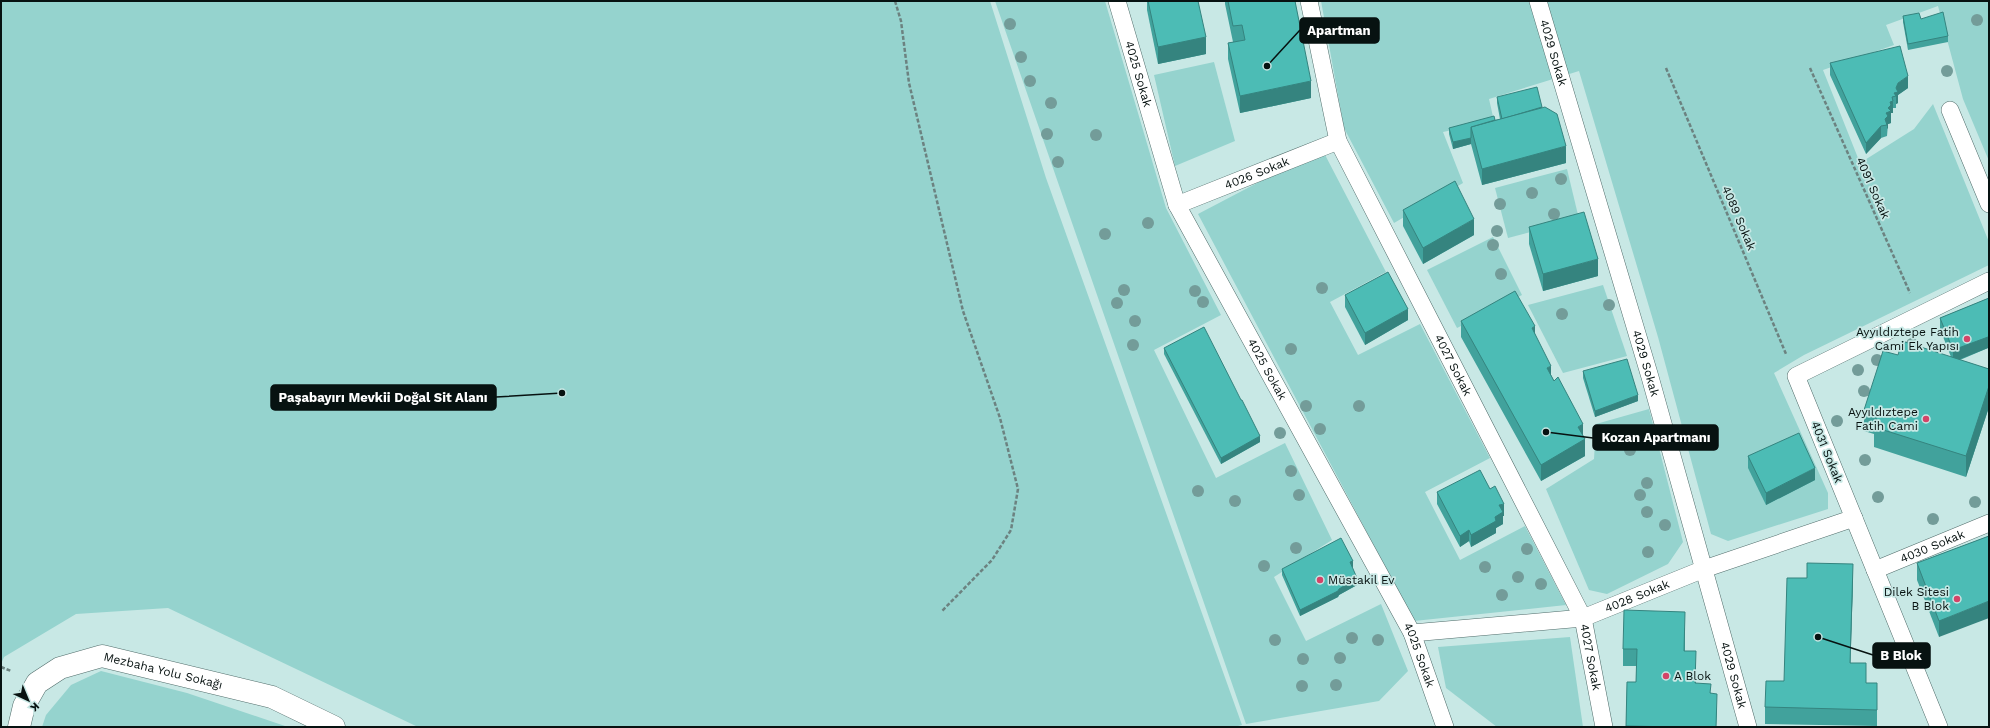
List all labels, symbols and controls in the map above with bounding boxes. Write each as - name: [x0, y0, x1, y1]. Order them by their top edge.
- callout: Apartman: [1300, 18, 1379, 43]
- street label: 4029 Sokak: [1537, 18, 1570, 88]
- text: Apartman: [1307, 23, 1371, 38]
- street label: 4025 Sokak: [1122, 39, 1155, 109]
- street label: 4026 Sokak: [1223, 154, 1291, 192]
- street label: 4091 Sokak: [1853, 155, 1893, 221]
- street label: 4089 Sokak: [1719, 184, 1759, 253]
- place label: Ayyıldıztepe Fatih Cami Ek Yapısı: [1856, 325, 1959, 353]
- street label: 4029 Sokak: [1629, 328, 1662, 398]
- street label: 4027 Sokak: [1432, 332, 1475, 398]
- marker: Ayyıldıztepe Fatih Cami Ek Yapısı: [1962, 334, 1972, 344]
- street label: 4025 Sokak: [1245, 336, 1290, 403]
- callout: Paşabayırı Mevkii Doğal Sit Alanı: [271, 385, 496, 410]
- text: Paşabayırı Mevkii Doğal Sit Alanı: [278, 390, 488, 405]
- place label: Ayyıldıztepe Fatih Cami: [1848, 405, 1918, 433]
- marker: Ayyıldıztepe Fatih Cami: [1921, 414, 1931, 424]
- street label: 4031 Sokak: [1808, 419, 1846, 485]
- callout: Kozan Apartmanı: [1593, 425, 1718, 450]
- text: Kozan Apartmanı: [1601, 430, 1711, 445]
- street label: 4030 Sokak: [1898, 527, 1967, 566]
- place label: Müstakil Ev: [1328, 573, 1395, 587]
- marker: Müstakil Ev: [1315, 575, 1325, 585]
- street label: 4028 Sokak: [1603, 577, 1672, 615]
- place label: Dilek Sitesi B Blok: [1884, 585, 1949, 613]
- marker: Dilek Sitesi B Blok: [1952, 594, 1962, 604]
- street label: 4025 Sokak: [1401, 620, 1438, 689]
- street label: 4027 Sokak: [1577, 623, 1604, 692]
- street label: 4029 Sokak: [1718, 640, 1750, 710]
- callout: B Blok: [1873, 643, 1930, 668]
- text: B Blok: [1880, 648, 1923, 663]
- street label: Mezbaha Yolu Sokağı: [102, 650, 224, 692]
- place label: A Blok: [1674, 669, 1711, 683]
- marker: A Blok: [1661, 671, 1671, 681]
- north arrow: [8, 680, 48, 720]
- text: K: [27, 700, 42, 714]

